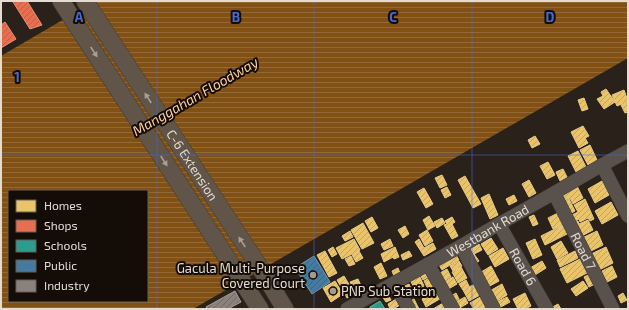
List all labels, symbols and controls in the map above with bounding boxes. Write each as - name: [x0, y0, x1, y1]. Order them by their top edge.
- text: A: [75, 9, 84, 25]
- text: B: [232, 9, 240, 25]
- text: C: [389, 9, 397, 25]
- text: D: [546, 9, 555, 25]
- one-way arrow: [90, 46, 97, 58]
- water label: Manggahan Floodway: [129, 53, 261, 139]
- text: 1: [14, 69, 20, 85]
- one-way arrow: [144, 92, 152, 103]
- street label: C-6 Extension: [163, 126, 222, 204]
- one-way arrow: [160, 156, 168, 166]
- legend: [8, 190, 148, 302]
- text: Homes: [44, 198, 82, 212]
- street label: Westbank Road: [444, 201, 532, 260]
- text: Shops: [44, 218, 78, 232]
- street label: Road 7: [567, 230, 600, 272]
- one-way arrow: [239, 236, 246, 247]
- text: Schools: [44, 238, 87, 252]
- street label: Road 6: [506, 245, 540, 288]
- text: Public: [44, 258, 77, 272]
- place label: Gacula Multi-Purpose Covered Court: [177, 260, 305, 291]
- marker: Gacula Multi-Purpose Covered Court: [308, 270, 318, 280]
- text: Industry: [44, 278, 90, 292]
- place label: PNP Sub Station: [341, 283, 436, 299]
- marker: PNP Sub Station: [328, 286, 338, 296]

